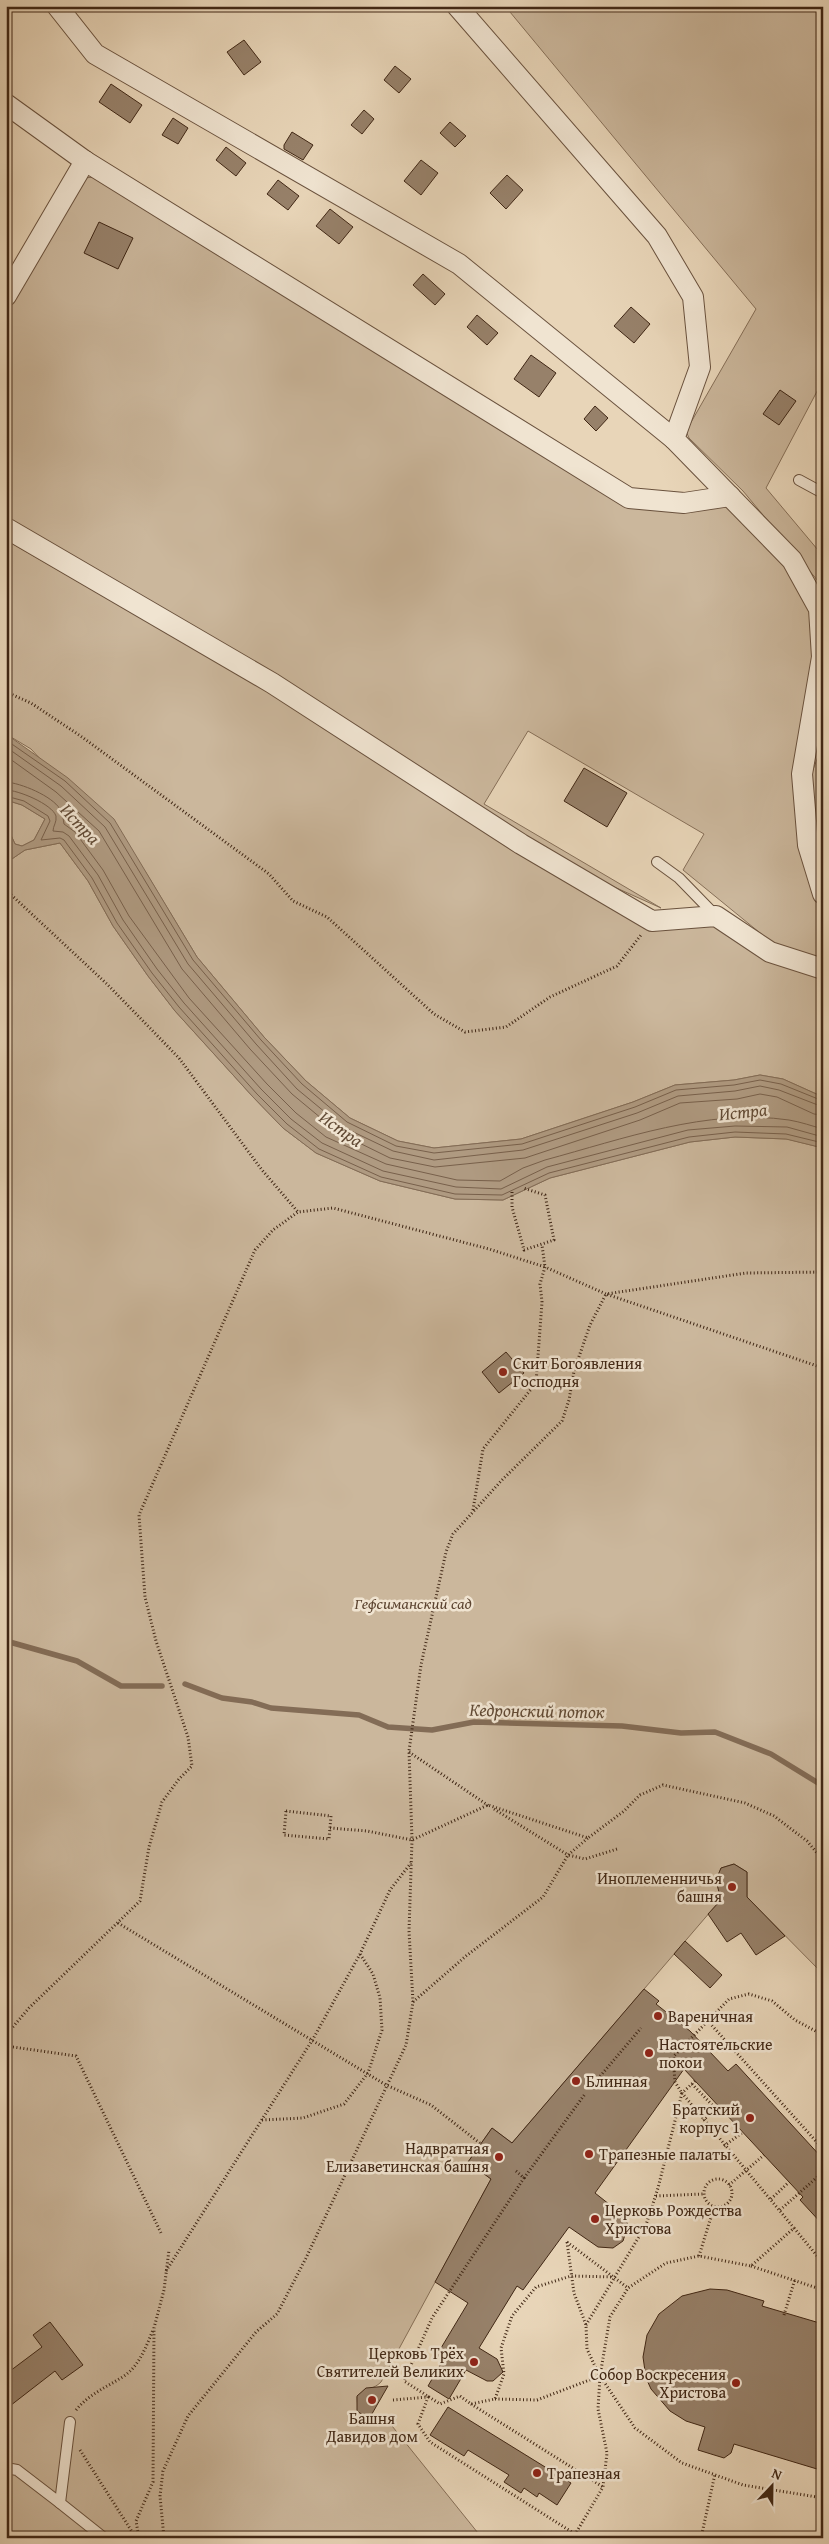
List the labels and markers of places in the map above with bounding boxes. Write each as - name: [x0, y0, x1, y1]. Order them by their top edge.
- place label: Скит Богоявления Господня: [513, 1351, 642, 1393]
- marker: Скит Богоявления Господня: [497, 1366, 509, 1378]
- place label: Иноплеменничья башня: [597, 1866, 722, 1908]
- marker: Иноплеменничья башня: [726, 1881, 738, 1893]
- place label: Вареничная: [668, 2004, 753, 2028]
- marker: Вареничная: [652, 2010, 664, 2022]
- place label: Настоятельские покои: [659, 2032, 772, 2074]
- marker: Настоятельские покои: [643, 2047, 655, 2059]
- place label: Блинная: [586, 2069, 648, 2093]
- marker: Блинная: [570, 2075, 582, 2087]
- place label: Братский корпус 1: [672, 2097, 740, 2139]
- marker: Братский корпус 1: [744, 2112, 756, 2124]
- place label: Надвратная Елизаветинская башня: [326, 2136, 489, 2178]
- place label: Трапезные палаты: [599, 2142, 731, 2166]
- marker: Трапезные палаты: [583, 2148, 595, 2160]
- marker: Надвратная Елизаветинская башня: [493, 2151, 505, 2163]
- place label: Церковь Рождества Христова: [605, 2198, 742, 2240]
- marker: Церковь Рождества Христова: [589, 2213, 601, 2225]
- place label: Церковь Трёх Святителей Великих: [317, 2341, 465, 2383]
- marker: Церковь Трёх Святителей Великих: [468, 2356, 480, 2368]
- place label: Собор Воскресения Христова: [590, 2362, 726, 2404]
- marker: Собор Воскресения Христова: [730, 2377, 742, 2389]
- marker: Башня Давидов дом: [366, 2394, 378, 2406]
- place label: Башня Давидов дом: [325, 2406, 418, 2448]
- place label: Трапезная: [547, 2461, 621, 2485]
- marker: Трапезная: [531, 2467, 543, 2479]

